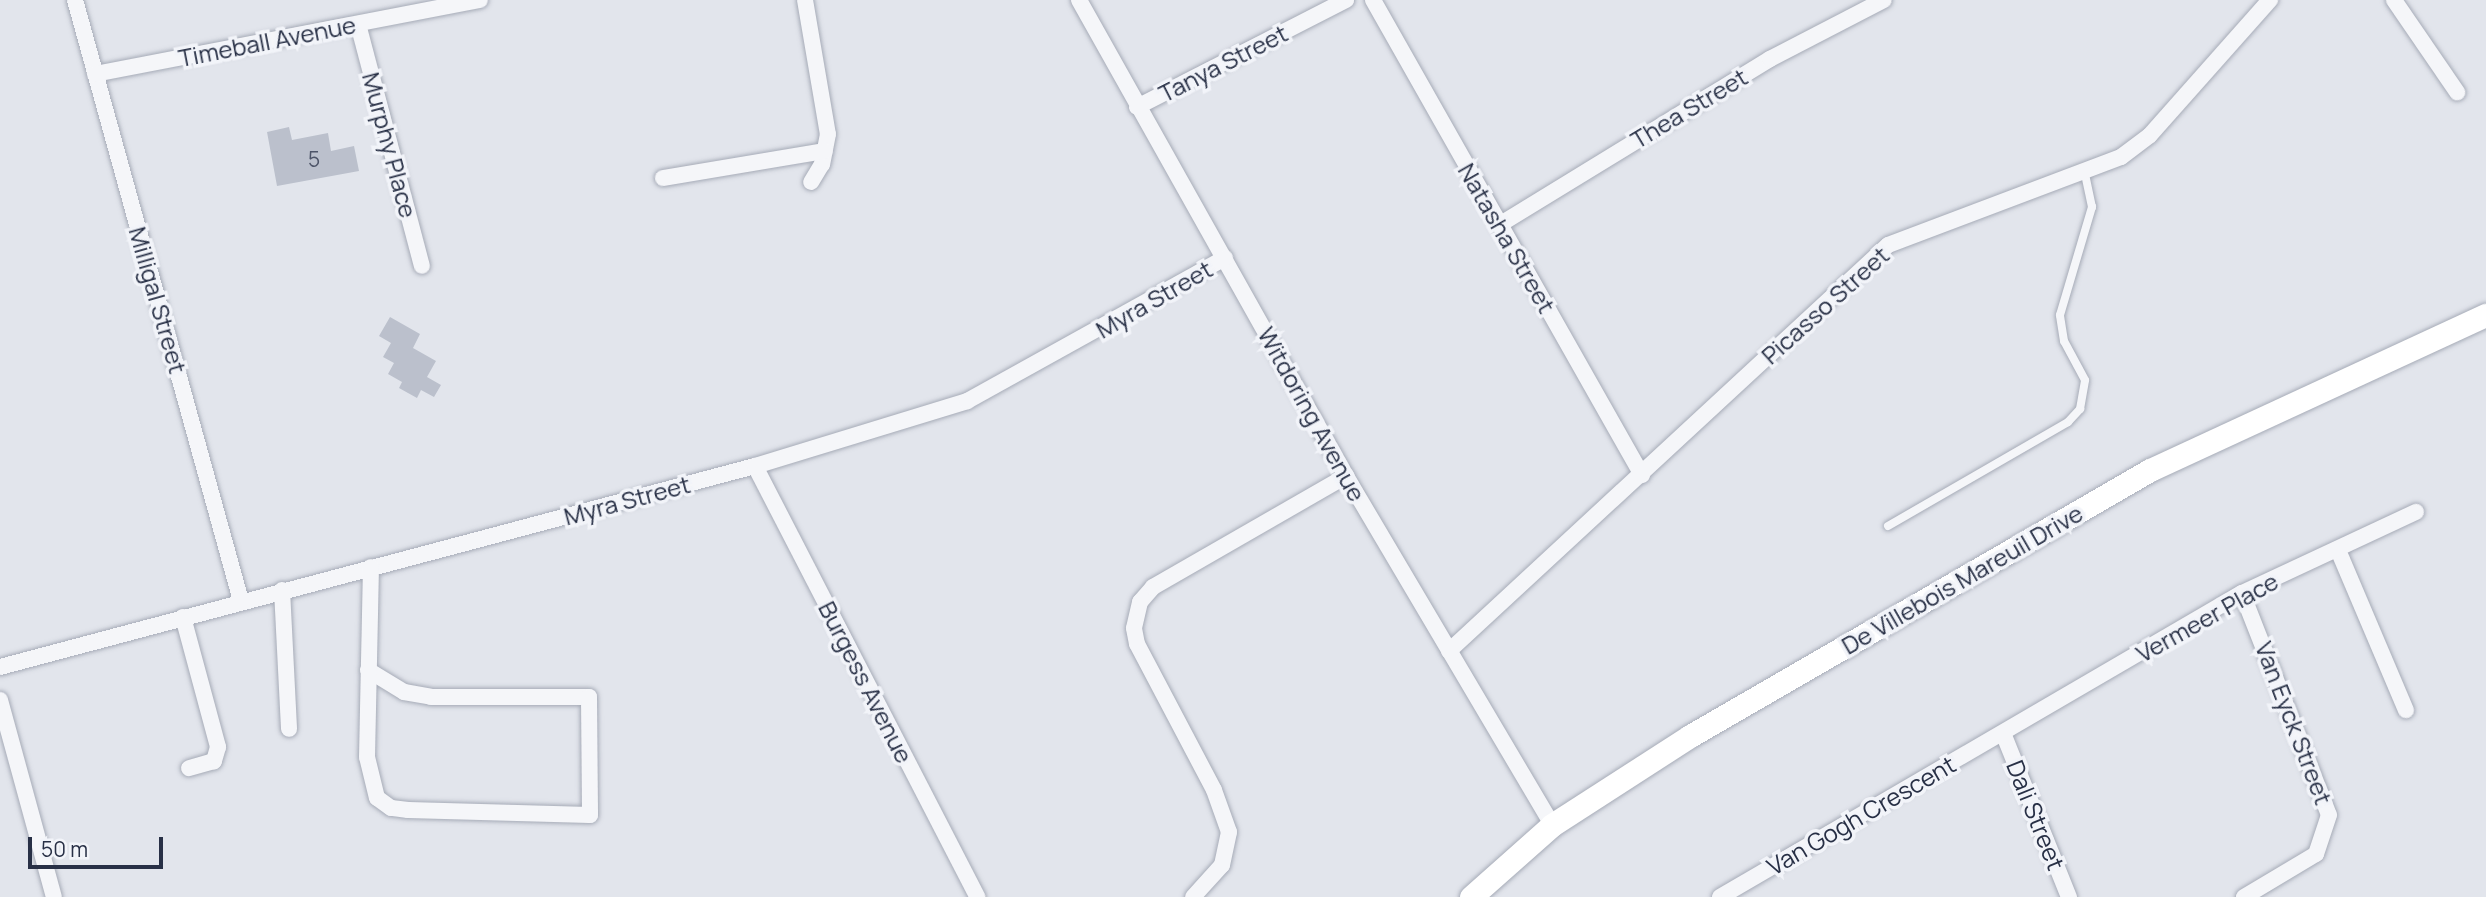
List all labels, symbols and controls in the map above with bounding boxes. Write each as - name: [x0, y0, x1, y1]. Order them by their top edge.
- street label: Timeball Avenue: [176, 10, 358, 72]
- street label: Tanya Street: [1154, 18, 1292, 108]
- street label: Thea Street: [1625, 62, 1753, 154]
- street label: Murphy Place: [357, 69, 423, 221]
- house number: 5: [308, 146, 320, 172]
- street label: Natasha Street: [1452, 158, 1562, 318]
- street label: Milligal Street: [123, 223, 193, 377]
- street label: Picasso Street: [1755, 240, 1895, 370]
- street label: Myra Street: [1091, 254, 1217, 344]
- street label: Witdoring Avenue: [1252, 322, 1372, 506]
- street label: Myra Street: [561, 469, 693, 531]
- street label: De Villebois Mareuil Drive: [1836, 498, 2088, 660]
- street label: Vermeer Place: [2131, 566, 2283, 668]
- street label: Burgess Avenue: [813, 596, 919, 768]
- street label: Van Eyck Street: [2250, 637, 2338, 809]
- street label: Van Gogh Crescent: [1762, 749, 1960, 881]
- street label: Dali Street: [2001, 756, 2071, 874]
- scale bar: [32, 824, 166, 868]
- text: 50 m: [41, 835, 88, 863]

